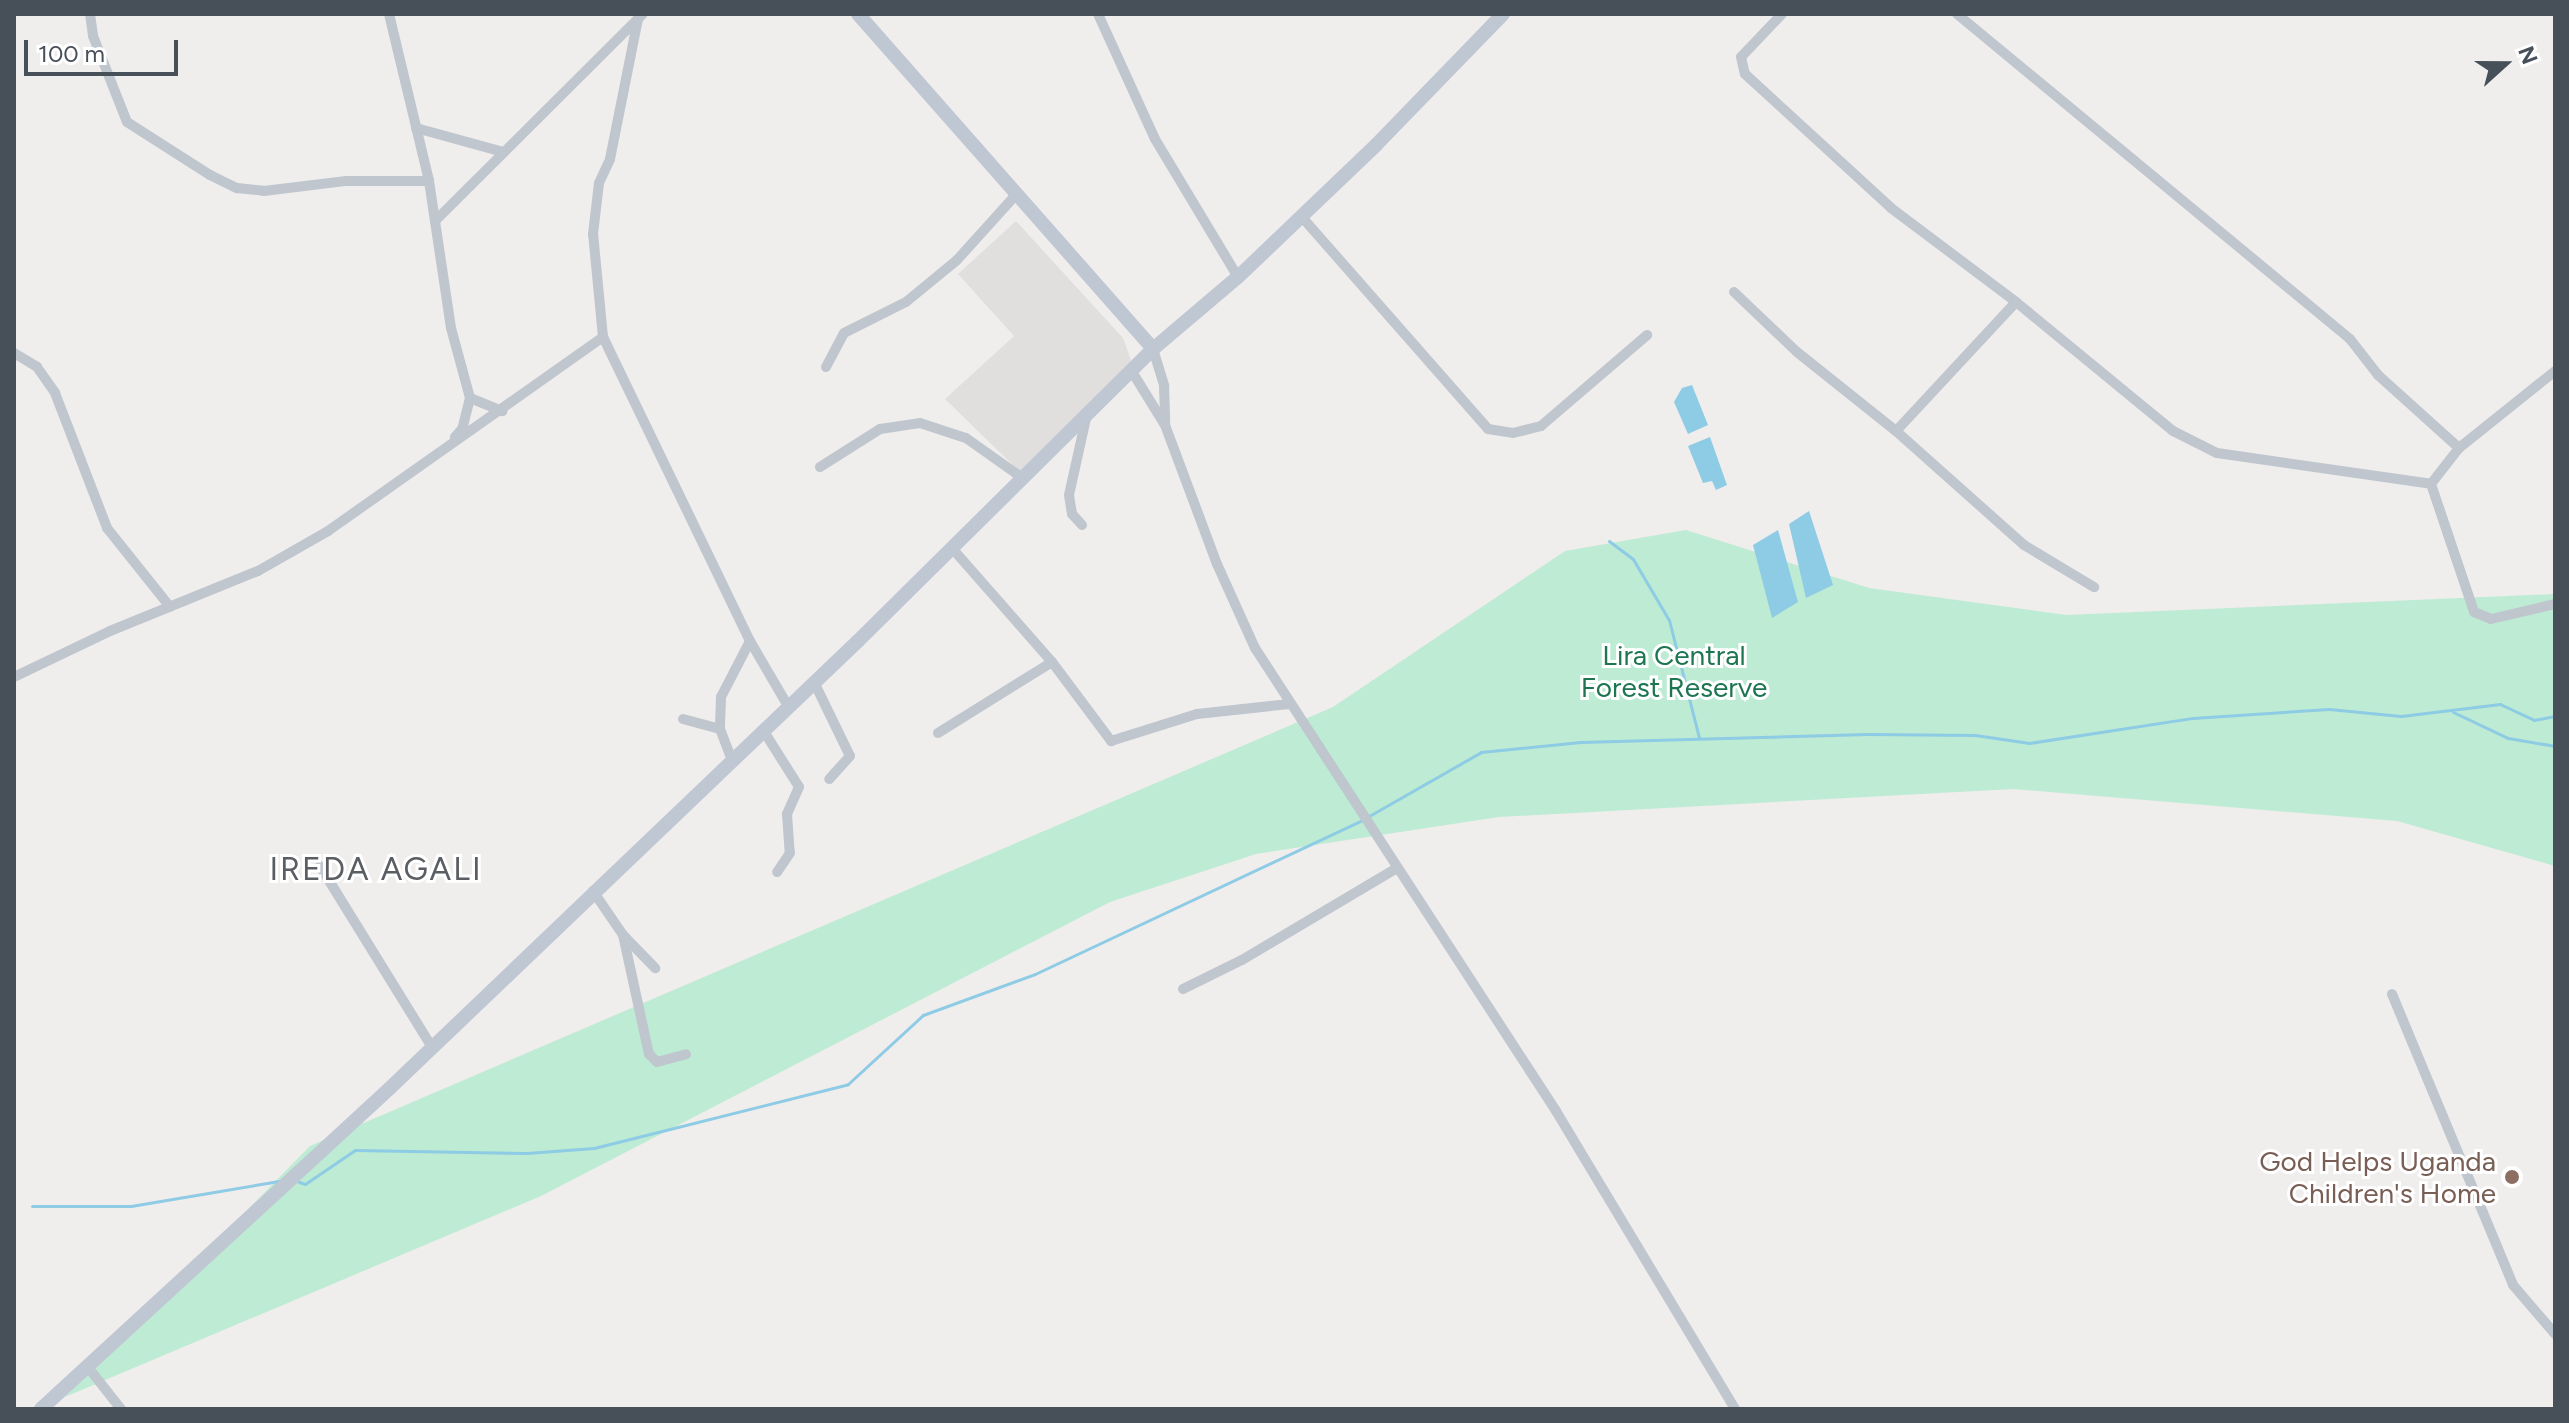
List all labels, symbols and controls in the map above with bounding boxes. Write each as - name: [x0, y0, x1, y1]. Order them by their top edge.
- scale bar: [28, 24, 182, 74]
- north arrow: [2465, 24, 2545, 104]
- text: 100 m: [38, 39, 105, 68]
- text: N: [2512, 42, 2544, 68]
- park label: Lira Central Forest Reserve: [1581, 638, 1767, 704]
- district label: IREDA AGALI: [269, 850, 483, 888]
- place label: God Helps Uganda Children's Home: [2259, 1144, 2496, 1210]
- marker: God Helps Uganda Children's Home: [2503, 1168, 2521, 1186]

